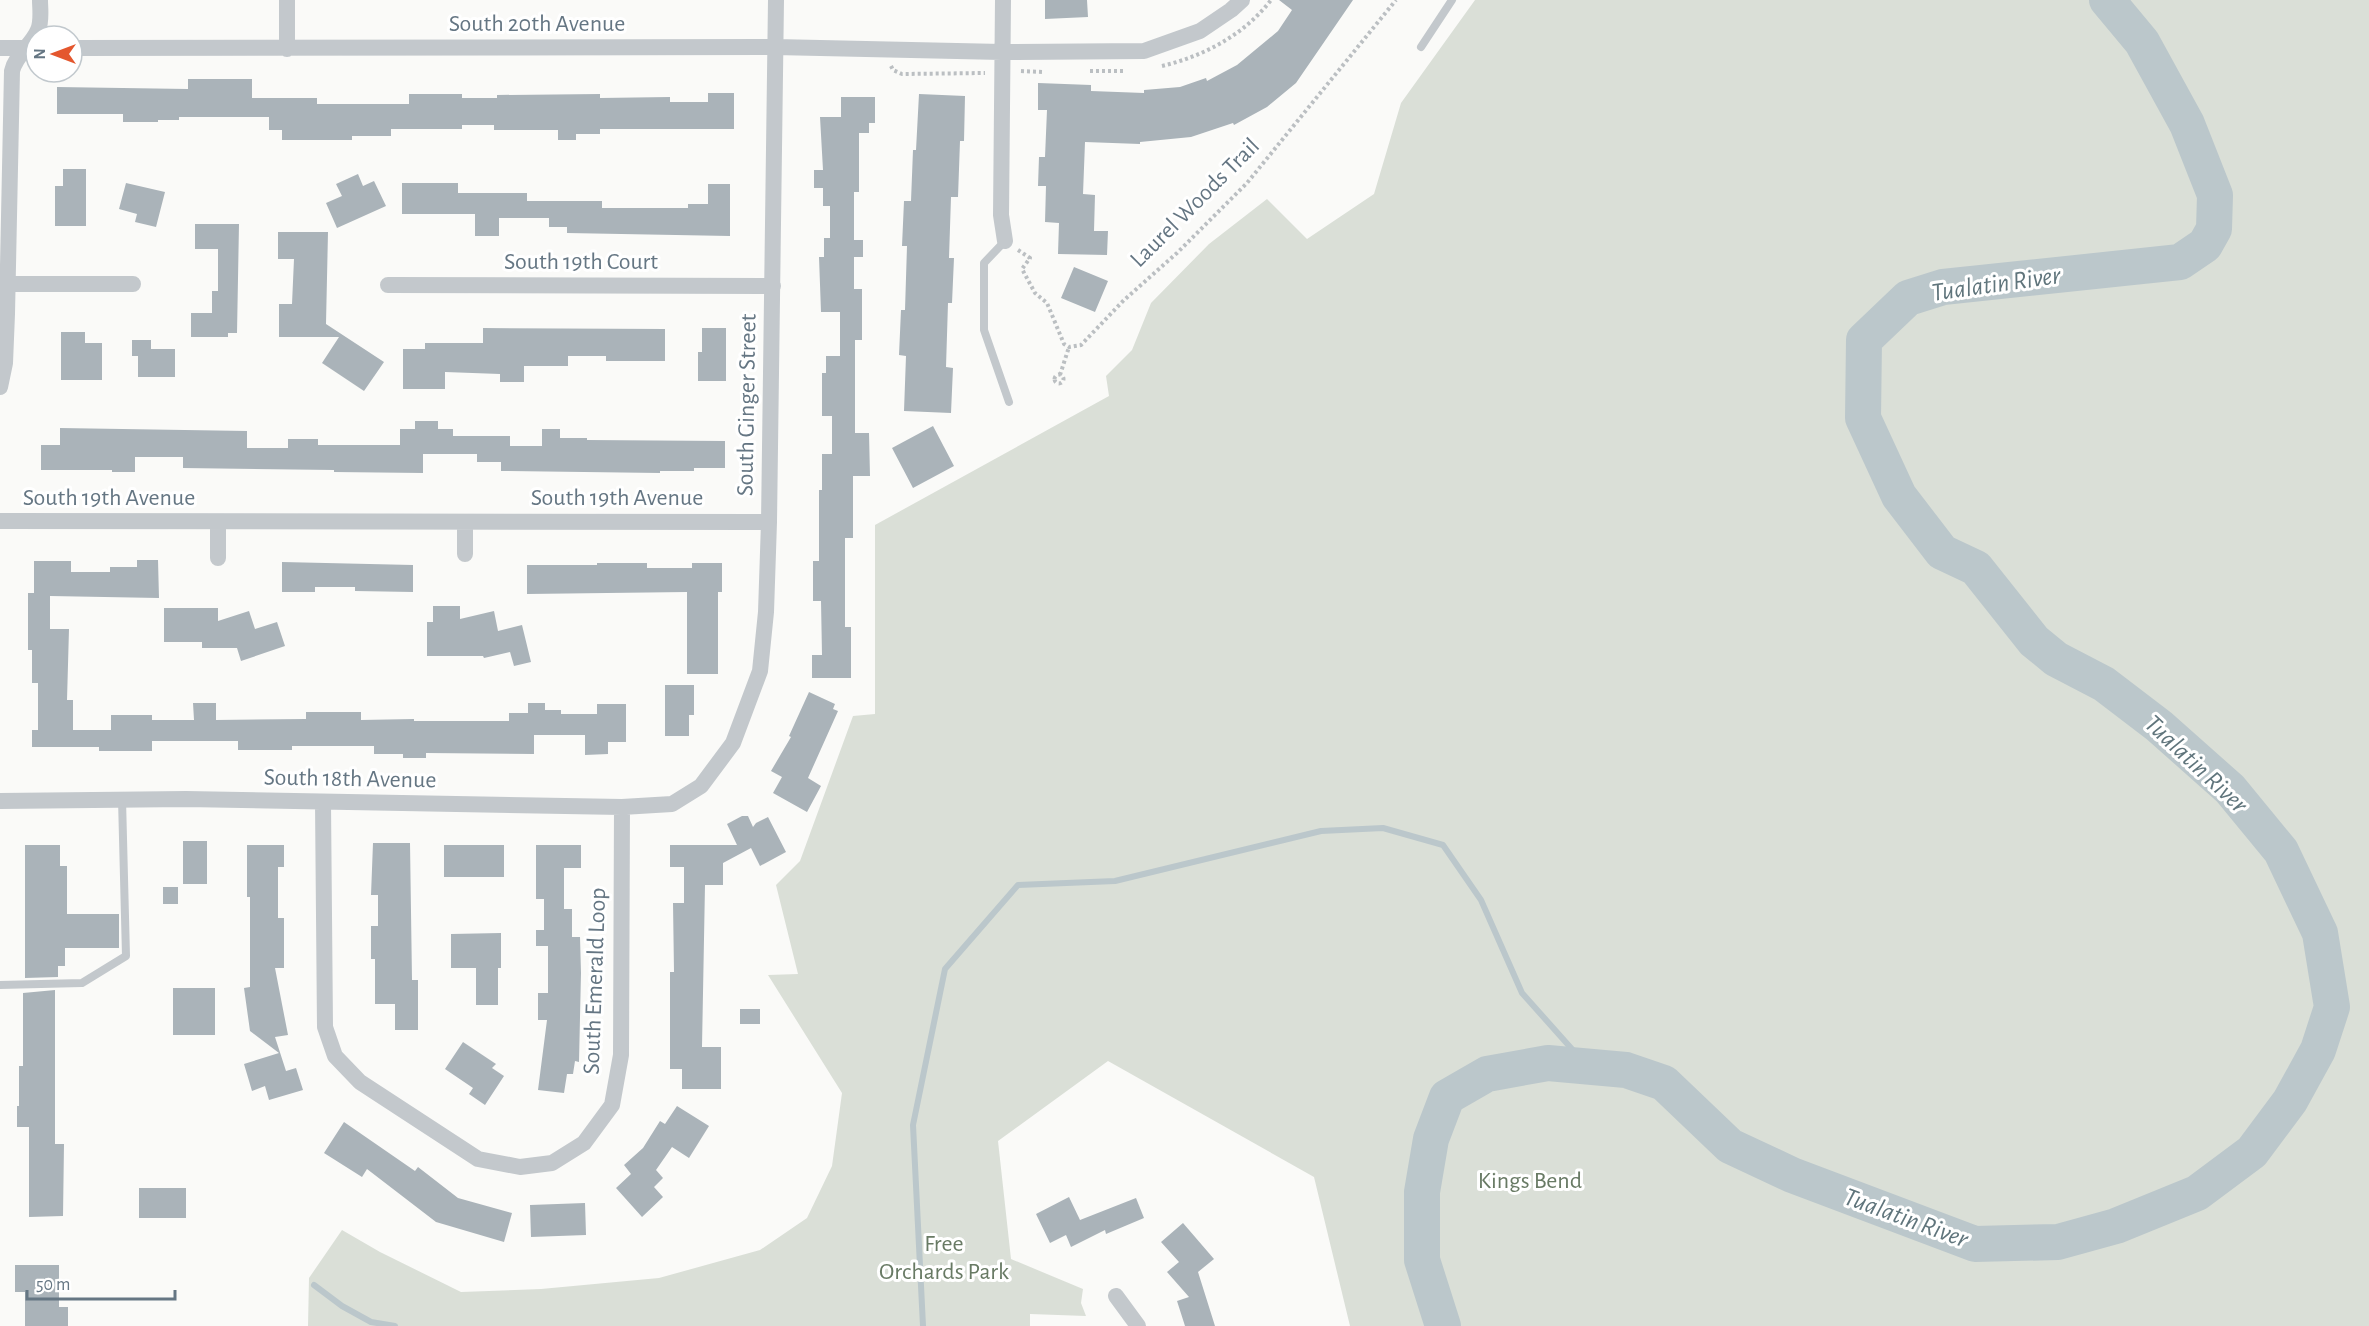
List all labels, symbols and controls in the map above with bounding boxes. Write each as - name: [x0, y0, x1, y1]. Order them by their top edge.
- street label: South 20th Avenue: [449, 12, 625, 36]
- north arrow: [24, 24, 84, 84]
- text: N: [32, 48, 48, 60]
- street label: Laurel Woods Trail: [1126, 134, 1264, 272]
- street label: South 19th Court: [504, 250, 658, 274]
- water label: Tualatin River: [1930, 262, 2064, 306]
- street label: South Ginger Street: [733, 313, 761, 496]
- street label: South 19th Avenue: [23, 486, 195, 510]
- street label: South 19th Avenue: [531, 486, 703, 510]
- water label: Tualatin River: [2140, 710, 2254, 819]
- street label: South 18th Avenue: [263, 765, 437, 793]
- street label: South Emerald Loop: [580, 887, 610, 1075]
- park label: Kings Bend: [1478, 1169, 1582, 1193]
- water label: Tualatin River: [1841, 1184, 1973, 1253]
- park label: Free Orchards Park: [879, 1232, 1009, 1284]
- scale bar: [27, 1263, 176, 1301]
- text: 50 m: [36, 1276, 70, 1294]

